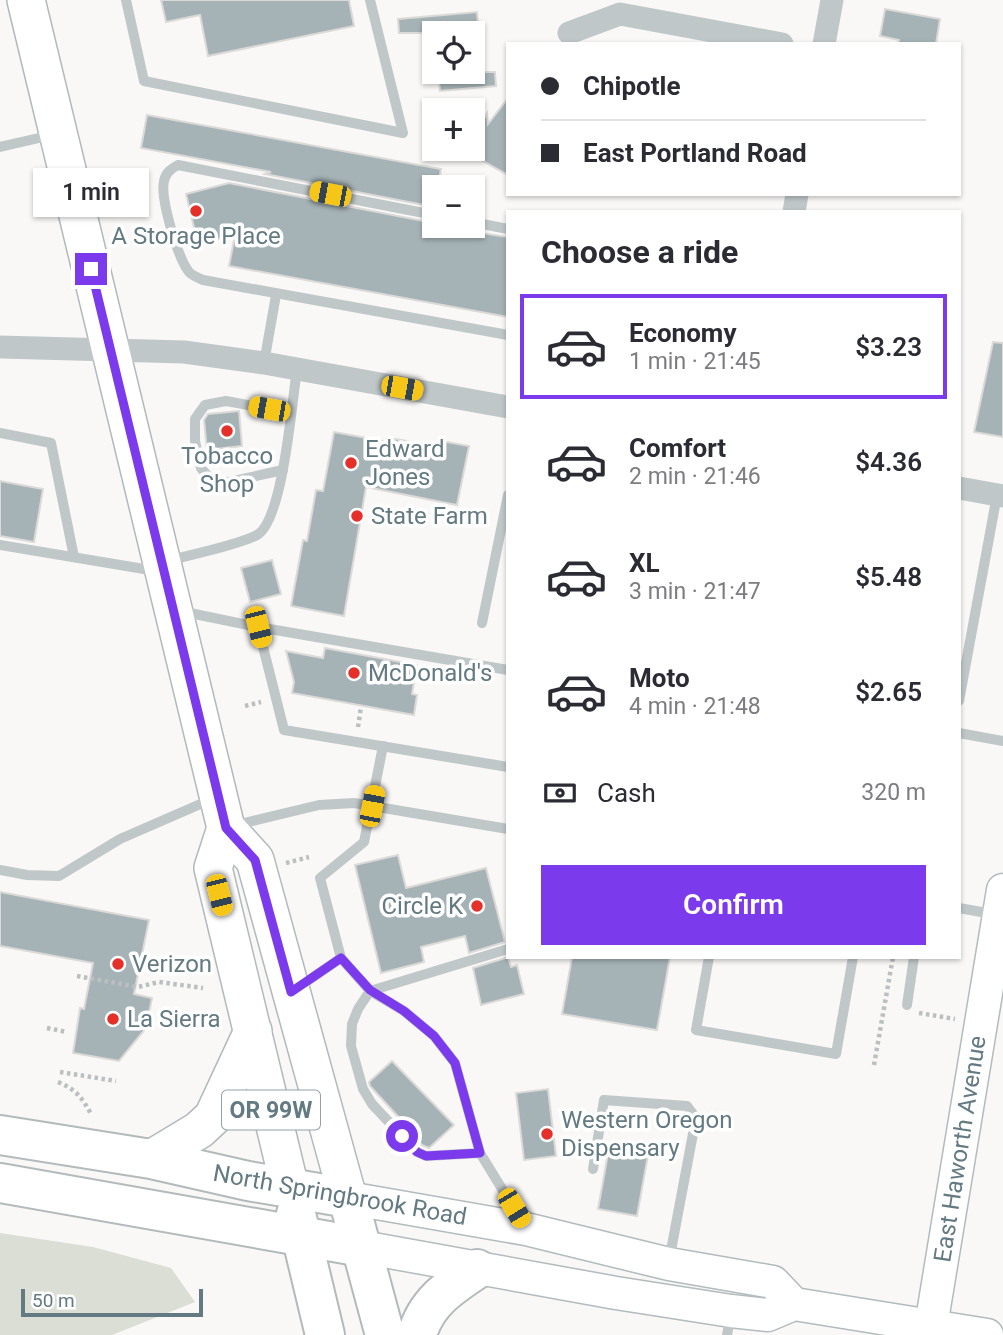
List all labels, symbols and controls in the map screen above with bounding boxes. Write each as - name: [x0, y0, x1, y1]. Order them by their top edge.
- map controls: [422, 21, 485, 238]
- button: locate: [422, 21, 485, 84]
- text: Chipotle: [583, 71, 680, 101]
- button: +: [422, 98, 485, 161]
- text: East Portland Road: [583, 138, 807, 168]
- callout: 1 min: [33, 168, 149, 216]
- button: −: [422, 175, 485, 238]
- text: 1 min: [62, 179, 120, 206]
- car: [308, 180, 353, 208]
- marker: A Storage Place: [188, 203, 204, 219]
- place label: A Storage Place: [111, 222, 281, 250]
- text: Choose a ride: [541, 233, 738, 271]
- route end: [75, 253, 107, 285]
- icon: car: [545, 315, 608, 378]
- text: Economy: [629, 318, 736, 348]
- text: $3.23: [855, 332, 922, 362]
- text: 1 min · 21:45: [629, 348, 761, 375]
- car: [380, 374, 425, 402]
- car: [247, 395, 292, 423]
- marker: Tobacco Shop: [219, 423, 235, 439]
- icon: car: [545, 430, 608, 493]
- text: Comfort: [629, 433, 726, 463]
- place label: Edward Jones: [365, 435, 445, 491]
- place label: Tobacco Shop: [181, 442, 273, 498]
- text: $4.36: [855, 447, 922, 477]
- marker: Edward Jones: [343, 455, 359, 471]
- text: 2 min · 21:46: [629, 463, 761, 490]
- place label: State Farm: [371, 502, 488, 530]
- marker: State Farm: [349, 508, 365, 524]
- icon: car: [545, 545, 608, 608]
- text: XL: [629, 548, 660, 578]
- text: $5.48: [855, 562, 922, 592]
- text: 3 min · 21:47: [629, 578, 761, 605]
- car: [243, 604, 274, 650]
- place label: McDonald's: [368, 659, 492, 687]
- icon: car: [545, 660, 608, 723]
- text: Moto: [629, 663, 690, 693]
- marker: McDonald's: [346, 665, 362, 681]
- text: $2.65: [855, 677, 922, 707]
- text: 4 min · 21:48: [629, 693, 761, 720]
- icon: cash: [541, 774, 579, 812]
- text: Cash: [597, 778, 656, 808]
- text: 320 m: [861, 779, 926, 806]
- car: [358, 783, 387, 829]
- button: Confirm: [541, 865, 926, 945]
- car: [204, 872, 235, 918]
- place label: Circle K: [381, 892, 464, 920]
- marker: Circle K: [469, 898, 485, 914]
- place label: Verizon: [132, 950, 212, 978]
- marker: Verizon: [110, 956, 126, 972]
- place label: La Sierra: [127, 1005, 221, 1033]
- marker: La Sierra: [105, 1011, 121, 1027]
- street label: East Haworth Avenue: [928, 1034, 992, 1264]
- road number: OR 99W: [222, 1091, 320, 1130]
- place label: Western Oregon Dispensary: [561, 1106, 733, 1162]
- route start: [386, 1120, 418, 1152]
- marker: Western Oregon Dispensary: [539, 1126, 555, 1142]
- street label: North Springbrook Road: [211, 1159, 469, 1231]
- car: [495, 1185, 534, 1231]
- scale bar: [21, 1286, 203, 1318]
- text: 50 m: [32, 1289, 75, 1312]

